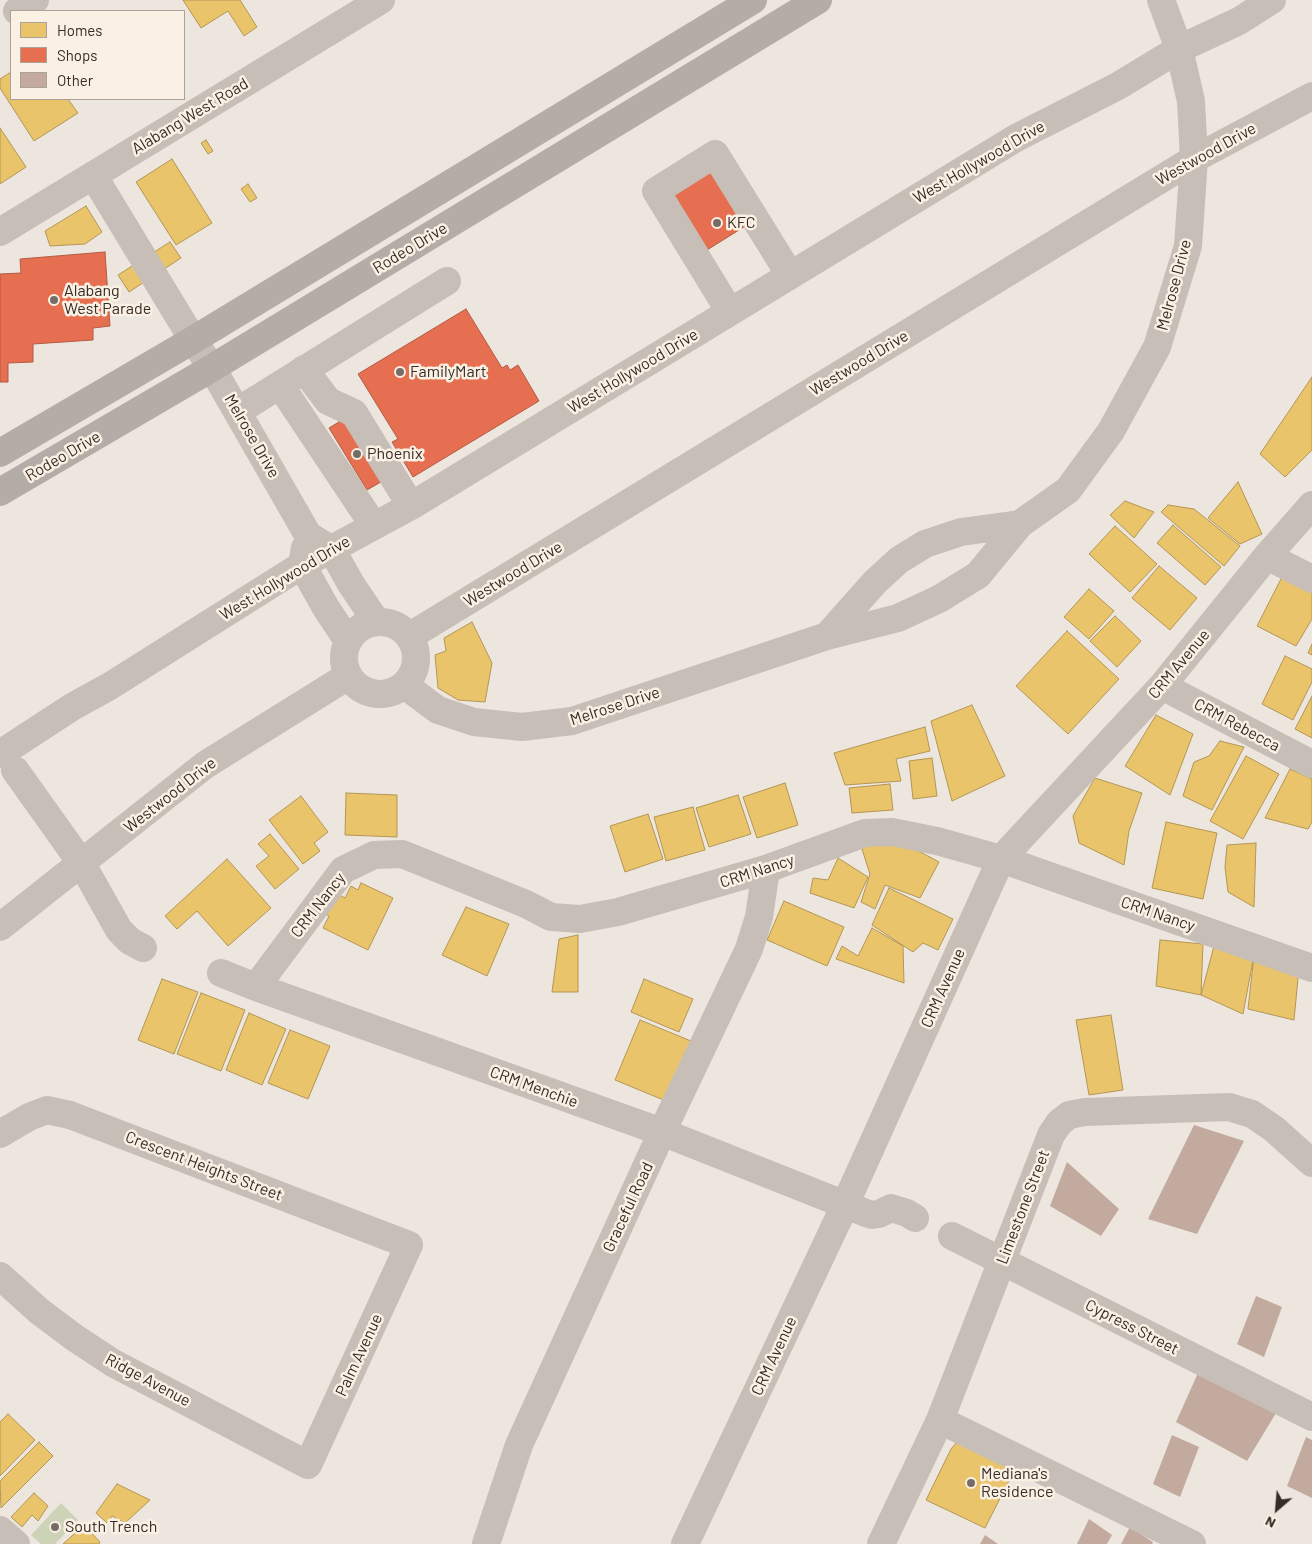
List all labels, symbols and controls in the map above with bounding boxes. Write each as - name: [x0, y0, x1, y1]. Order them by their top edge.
- legend: [10, 10, 185, 100]
- text: Homes: [57, 21, 102, 39]
- text: Shops: [57, 46, 97, 64]
- text: Other: [57, 71, 93, 89]
- street label: Alabang West Road: [128, 74, 252, 158]
- street label: West Hollywood Drive: [910, 117, 1048, 207]
- street label: Westwood Drive: [1153, 119, 1259, 189]
- place label: KFC: [727, 213, 756, 233]
- marker: KFC: [711, 217, 723, 229]
- street label: Rodeo Drive: [369, 218, 451, 278]
- street label: Melrose Drive: [1153, 238, 1195, 332]
- place label: Alabang West Parade: [64, 281, 151, 319]
- marker: Alabang West Parade: [48, 294, 60, 306]
- street label: West Hollywood Drive: [564, 325, 702, 417]
- street label: Westwood Drive: [806, 326, 912, 400]
- place label: FamilyMart: [410, 362, 487, 382]
- marker: FamilyMart: [394, 366, 406, 378]
- street label: Melrose Drive: [220, 391, 284, 481]
- street label: Rodeo Drive: [22, 427, 104, 485]
- place label: Phoenix: [367, 444, 423, 464]
- marker: Phoenix: [351, 448, 363, 460]
- street label: West Hollywood Drive: [216, 532, 354, 624]
- street label: Westwood Drive: [460, 537, 566, 611]
- street label: CRM Avenue: [1144, 625, 1214, 703]
- street label: Melrose Drive: [568, 682, 662, 730]
- street label: CRM Rebecca: [1191, 694, 1283, 756]
- street label: Westwood Drive: [120, 753, 220, 837]
- street label: CRM Nancy: [717, 850, 797, 892]
- street label: CRM Nancy: [287, 869, 349, 941]
- street label: CRM Nancy: [1118, 892, 1198, 936]
- street label: CRM Avenue: [917, 945, 969, 1031]
- street label: CRM Menchie: [487, 1062, 581, 1112]
- street label: Crescent Heights Street: [123, 1127, 285, 1205]
- street label: Limestone Street: [992, 1147, 1054, 1267]
- street label: Graceful Road: [599, 1159, 657, 1255]
- street label: Cypress Street: [1082, 1295, 1182, 1359]
- street label: Palm Avenue: [332, 1311, 386, 1399]
- street label: CRM Avenue: [747, 1313, 801, 1399]
- street label: Ridge Avenue: [102, 1350, 194, 1410]
- place label: Mediana's Residence: [981, 1464, 1053, 1502]
- marker: Mediana's Residence: [965, 1477, 977, 1489]
- north arrow: [1252, 1484, 1302, 1534]
- text: N: [1262, 1513, 1278, 1532]
- place label: South Trench: [65, 1517, 157, 1537]
- marker: South Trench: [49, 1521, 61, 1533]

